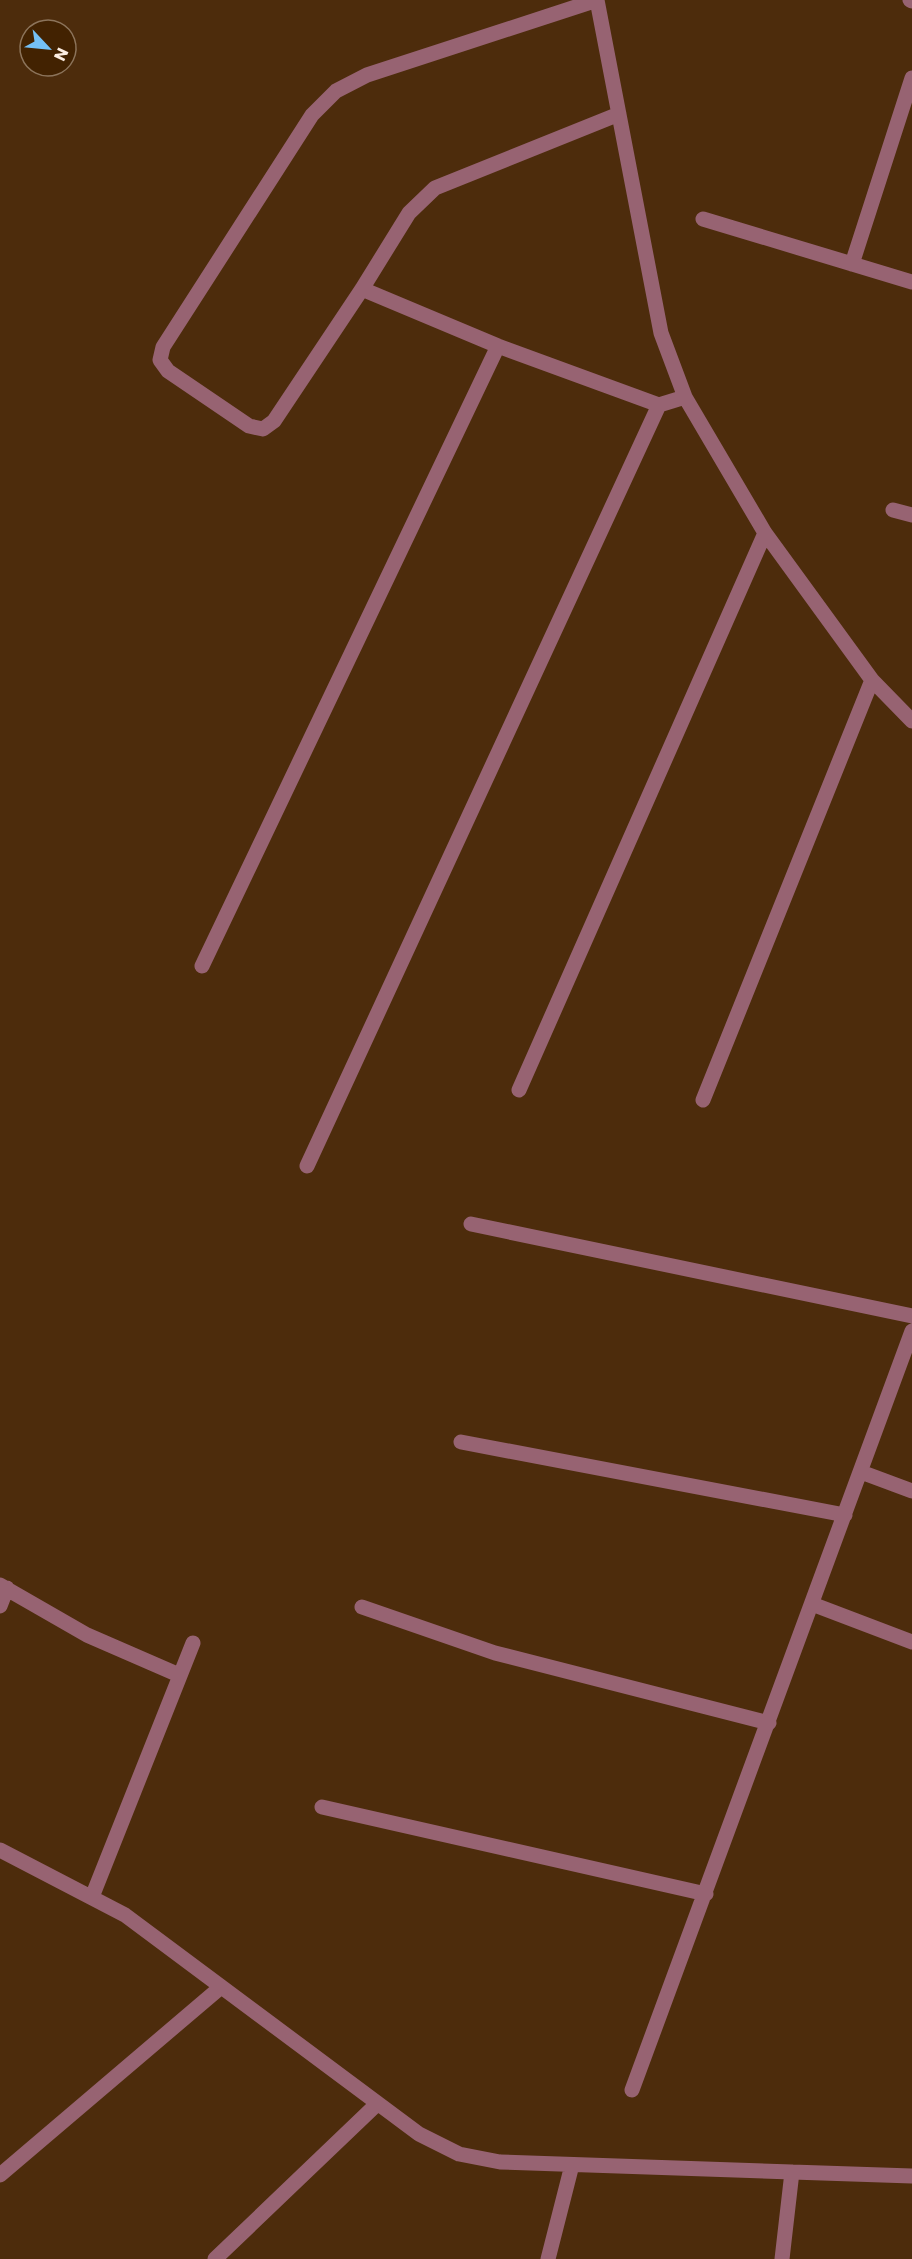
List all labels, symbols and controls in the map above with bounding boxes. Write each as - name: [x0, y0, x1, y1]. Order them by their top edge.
- north arrow: [18, 18, 78, 78]
- text: N: [48, 44, 74, 65]

